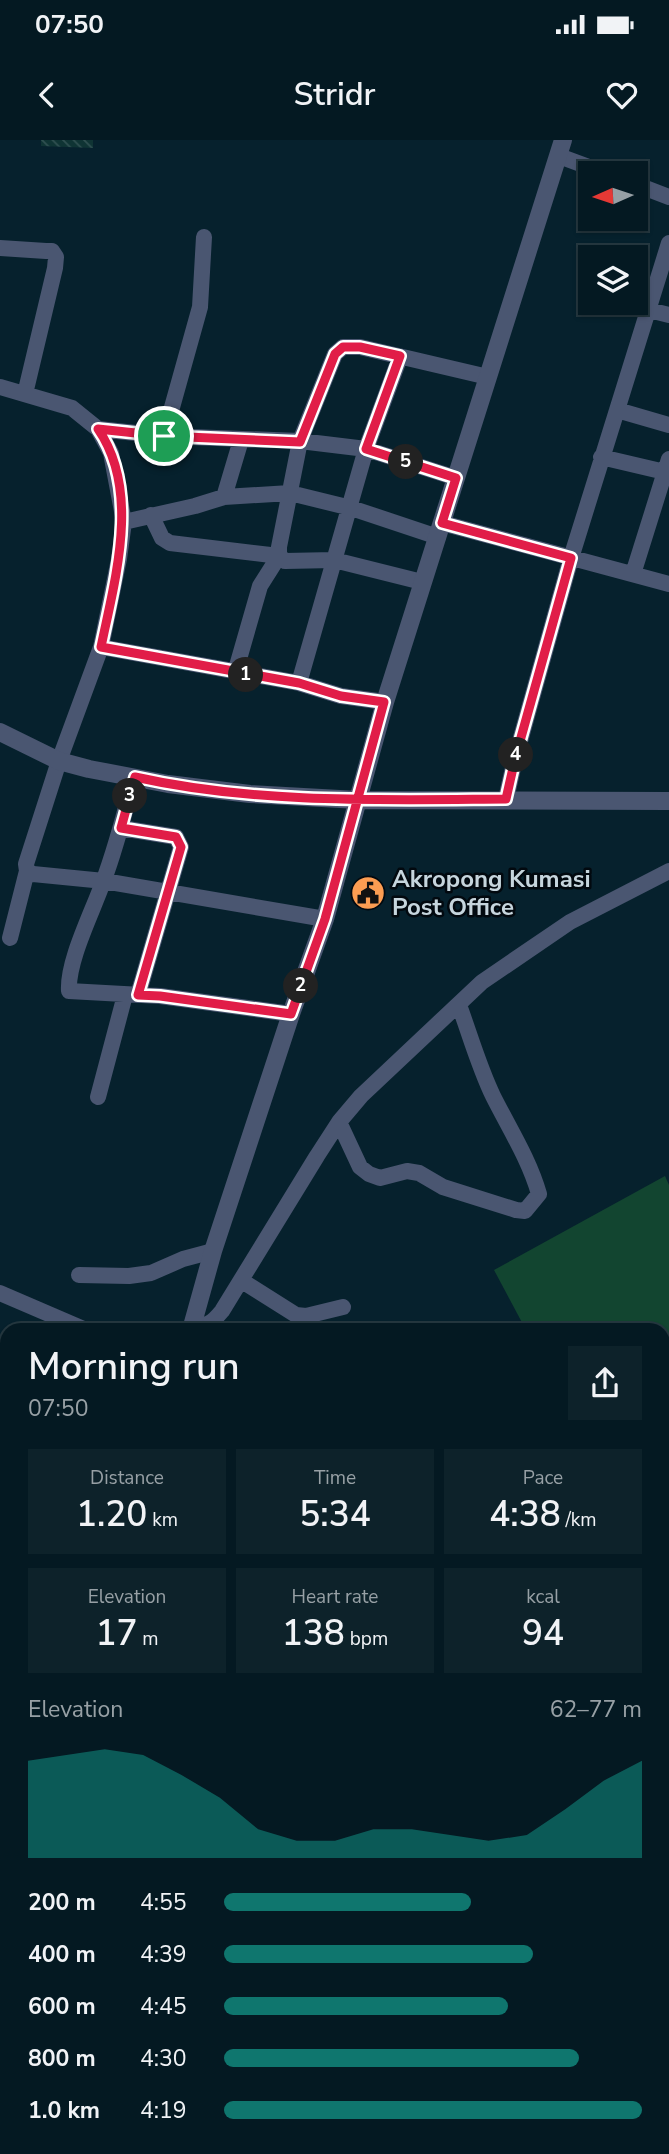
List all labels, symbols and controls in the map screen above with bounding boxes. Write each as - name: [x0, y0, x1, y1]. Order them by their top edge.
- text: 07:50: [35, 7, 104, 42]
- text: Stridr: [293, 73, 376, 116]
- icon: back: [28, 76, 66, 114]
- icon: heart: [603, 76, 641, 114]
- north arrow: [578, 161, 648, 231]
- map controls: [578, 161, 648, 315]
- button: layers: [578, 245, 648, 315]
- pin: [134, 406, 194, 466]
- icon: arrive: [145, 417, 183, 455]
- pin: 5: [388, 444, 424, 480]
- text: 5: [400, 448, 411, 474]
- pin: 1: [229, 658, 264, 692]
- text: 1: [240, 661, 251, 687]
- pin: 4: [498, 738, 534, 772]
- text: 4: [510, 741, 521, 767]
- pin: 3: [113, 778, 148, 814]
- text: 3: [124, 782, 135, 808]
- place label: Akropong Kumasi Post Office: [392, 863, 591, 923]
- public building icon: Akropong Kumasi Post Office: [349, 874, 387, 912]
- pin: 2: [284, 968, 318, 1004]
- text: 2: [295, 972, 306, 998]
- text: Morning run: [28, 1341, 240, 1392]
- button: share: [568, 1346, 642, 1420]
- text: 07:50: [28, 1393, 88, 1424]
- text: Distance: [90, 1465, 164, 1491]
- text: Time: [314, 1465, 356, 1491]
- text: Pace: [523, 1465, 563, 1491]
- text: 1.20: [76, 1491, 147, 1538]
- text: 5:34: [299, 1491, 371, 1538]
- text: 4:38: [489, 1491, 561, 1538]
- text: km: [147, 1507, 178, 1533]
- text: /km: [561, 1507, 597, 1533]
- text: Elevation: [88, 1584, 166, 1610]
- text: Heart rate: [292, 1584, 378, 1610]
- text: kcal: [526, 1584, 560, 1610]
- text: 17: [95, 1610, 137, 1657]
- text: 138: [282, 1610, 345, 1657]
- text: 94: [522, 1610, 564, 1657]
- text: m: [137, 1626, 159, 1652]
- text: bpm: [345, 1626, 388, 1652]
- text: Elevation: [28, 1694, 123, 1725]
- text: 62–77 m: [550, 1694, 642, 1725]
- text: 200 m: [28, 1887, 96, 1918]
- text: 4:55: [140, 1887, 187, 1918]
- text: 400 m: [28, 1939, 96, 1970]
- text: 4:39: [140, 1939, 187, 1970]
- text: 600 m: [28, 1991, 96, 2022]
- text: 4:45: [140, 1991, 187, 2022]
- text: 800 m: [28, 2043, 96, 2074]
- text: 4:30: [140, 2043, 187, 2074]
- text: 1.0 km: [28, 2095, 100, 2126]
- text: 4:19: [140, 2095, 187, 2126]

